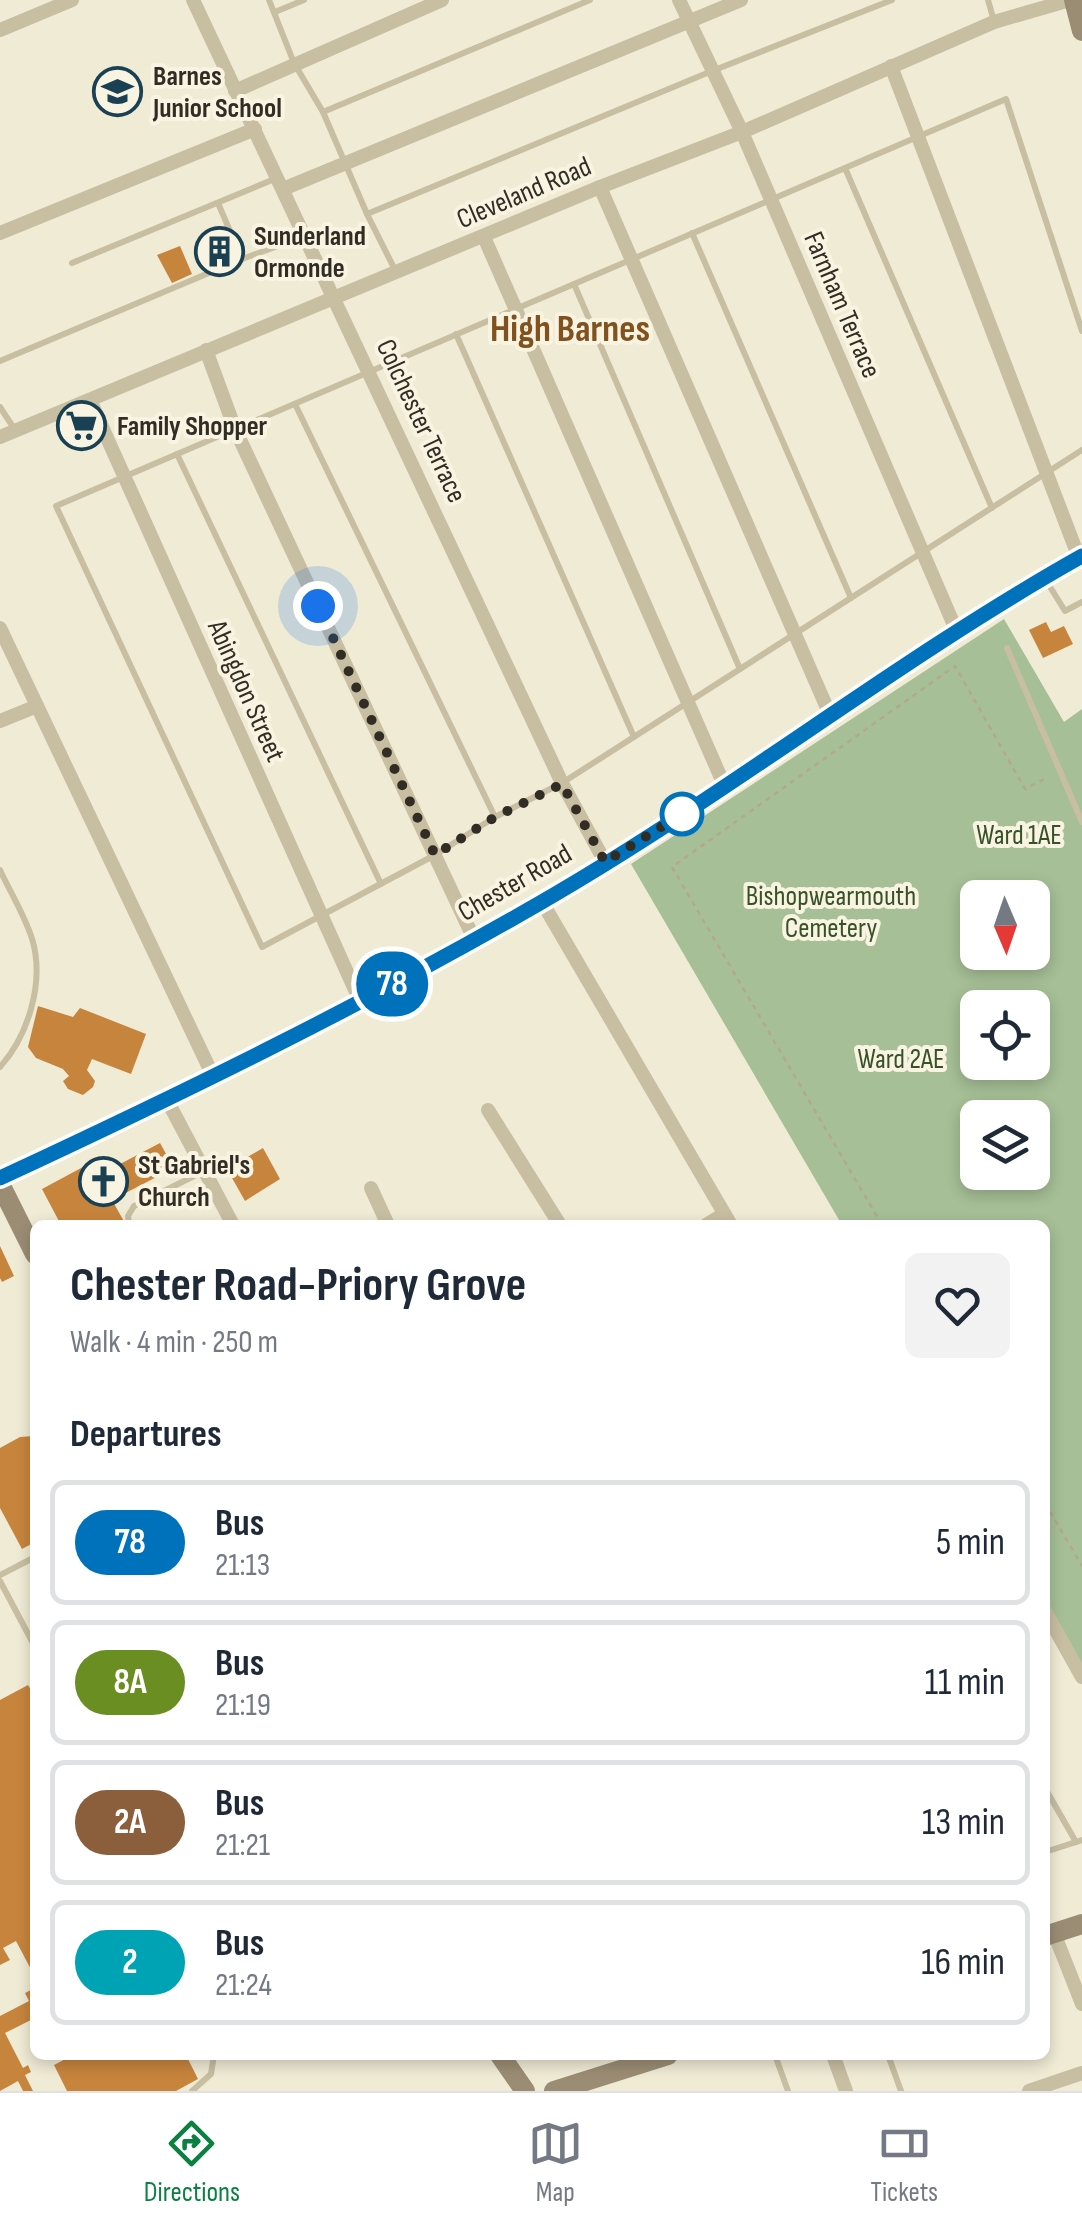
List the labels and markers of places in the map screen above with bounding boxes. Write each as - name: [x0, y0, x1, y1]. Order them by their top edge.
- place label: Barnes Junior School: [152, 60, 282, 125]
- school or university icon: Barnes Junior School: [92, 66, 144, 118]
- place label: Sunderland Ormonde: [254, 220, 366, 285]
- building icon: Sunderland Ormonde: [193, 226, 245, 278]
- supermarket icon: Family Shopper: [56, 400, 108, 452]
- place label: Family Shopper: [117, 410, 268, 443]
- unlabelled marker: [661, 793, 703, 835]
- place label: St Gabriel's Church: [138, 1149, 250, 1214]
- church icon: St Gabriel's Church: [77, 1155, 129, 1207]

